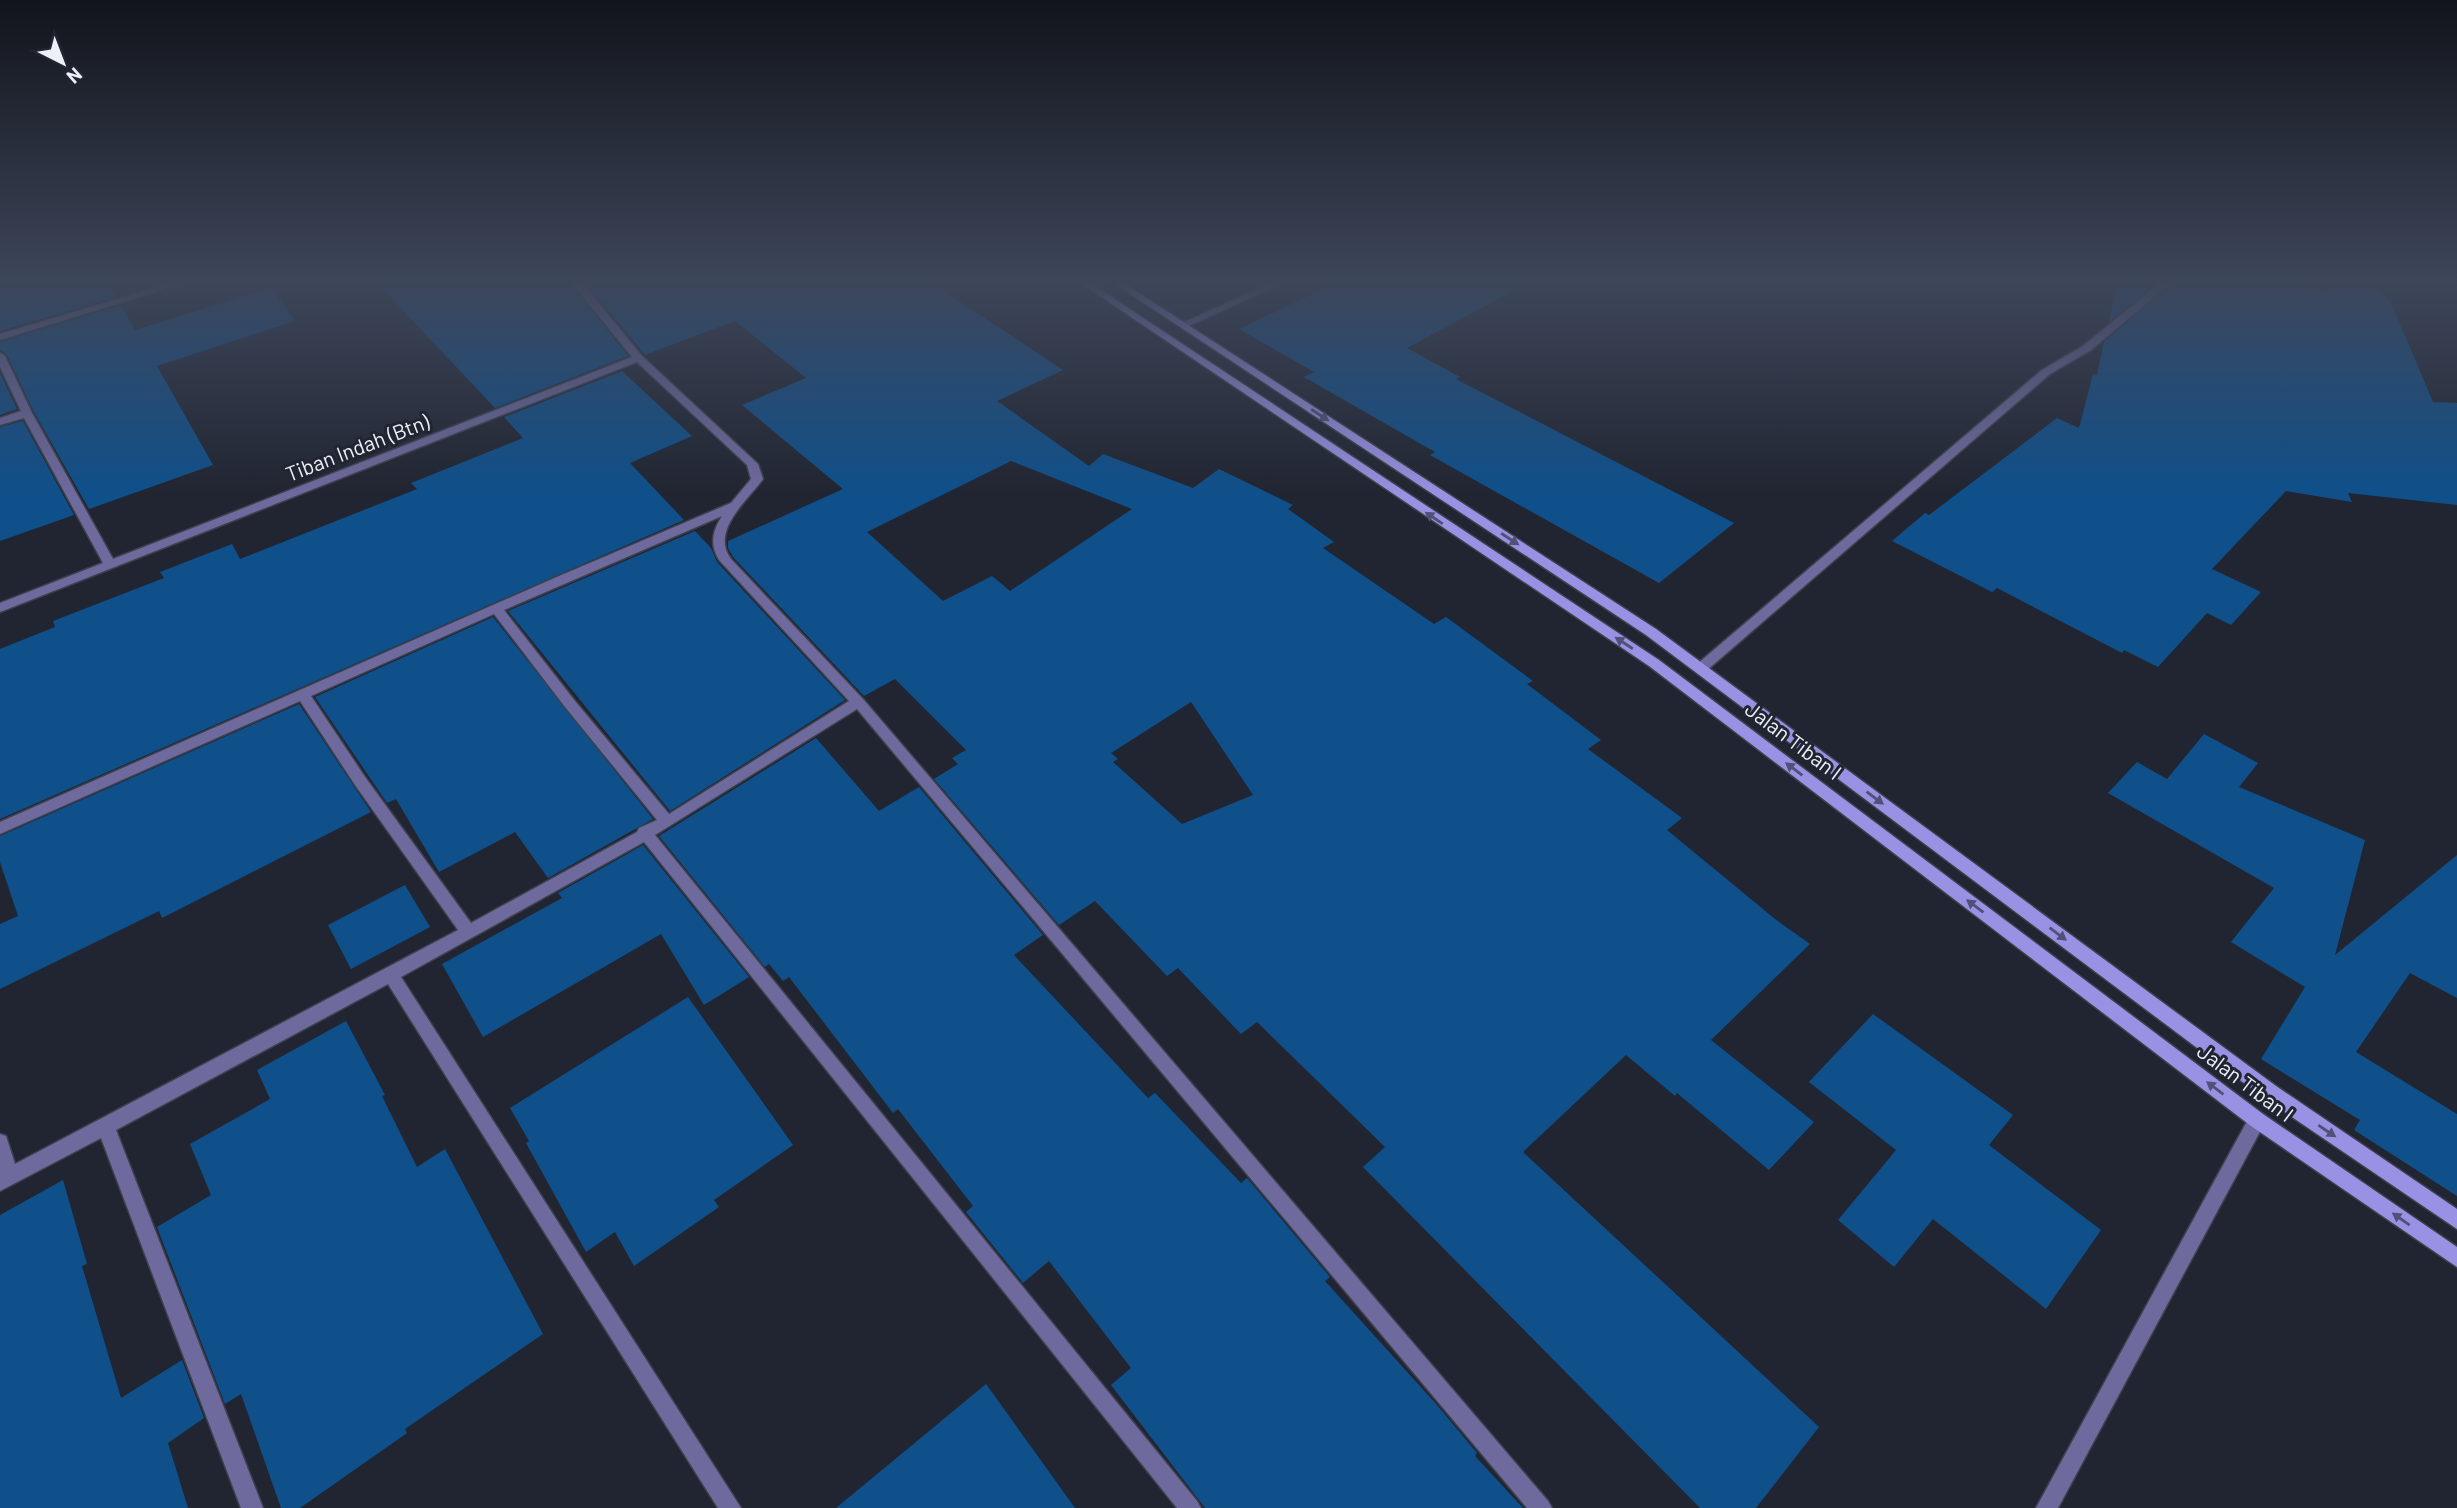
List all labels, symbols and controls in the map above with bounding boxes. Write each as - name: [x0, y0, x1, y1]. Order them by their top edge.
- north arrow: [28, 28, 98, 98]
- text: N: [62, 63, 87, 89]
- street label: Tiban Indah (Btn): [282, 408, 433, 486]
- one-way arrow: [1310, 408, 1329, 421]
- one-way arrow: [1424, 511, 1444, 524]
- one-way arrow: [1500, 533, 1520, 546]
- one-way arrow: [1614, 637, 1633, 650]
- street label: Jalan Tiban I: [1741, 696, 1847, 784]
- one-way arrow: [1785, 762, 1803, 776]
- one-way arrow: [1866, 791, 1884, 805]
- one-way arrow: [1966, 899, 1985, 913]
- one-way arrow: [2049, 927, 2067, 941]
- street label: Jalan Tiban I: [2193, 1038, 2299, 1126]
- one-way arrow: [2207, 1080, 2225, 1095]
- one-way arrow: [2317, 1124, 2336, 1137]
- one-way arrow: [2392, 1212, 2410, 1226]

